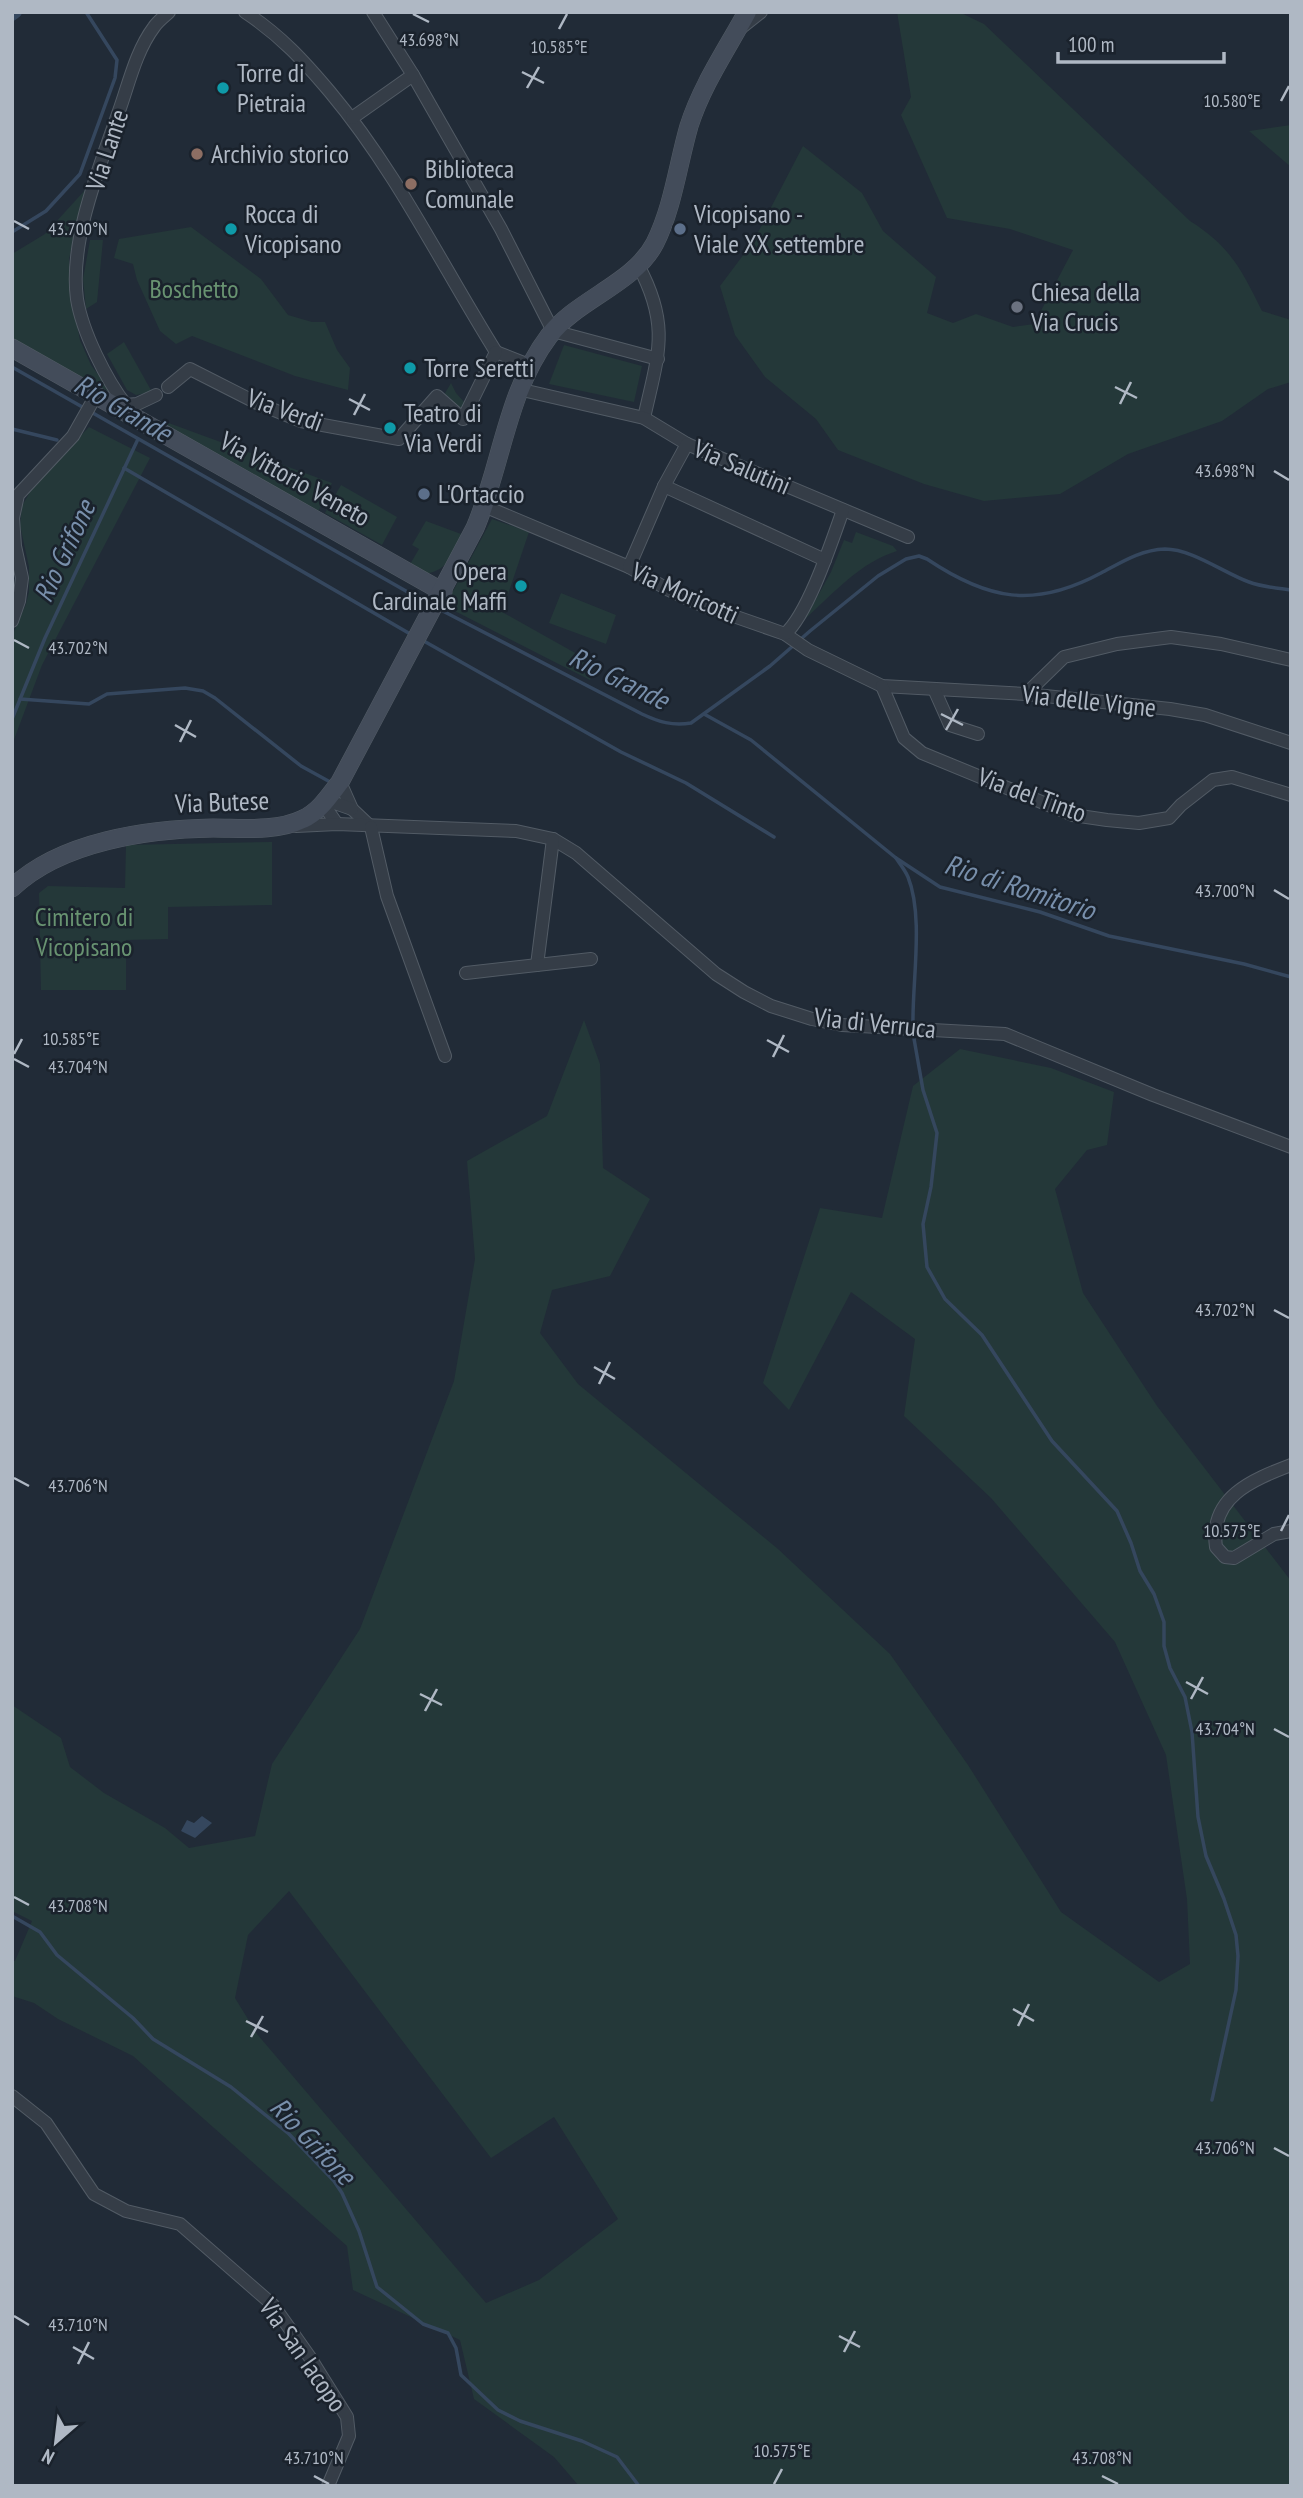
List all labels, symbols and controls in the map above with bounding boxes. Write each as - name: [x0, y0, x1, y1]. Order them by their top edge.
- scale bar: [1058, 21, 1224, 65]
- text: 43.698°N: [399, 28, 459, 51]
- text: 100 m: [1068, 31, 1114, 58]
- text: 10.585°E: [530, 35, 588, 58]
- place label: Torre di Pietraia: [237, 56, 306, 119]
- marker: Torre di Pietraia: [215, 80, 231, 96]
- text: 10.580°E: [1203, 89, 1261, 112]
- street label: Via Lante: [78, 105, 135, 196]
- place label: Archivio storico: [211, 137, 349, 170]
- marker: Archivio storico: [189, 146, 205, 162]
- place label: Biblioteca Comunale: [425, 152, 514, 215]
- marker: Biblioteca Comunale: [403, 176, 419, 192]
- place label: Rocca di Vicopisano: [244, 197, 342, 260]
- place label: Vicopisano - Viale XX settembre: [693, 197, 864, 260]
- text: 43.700°N: [48, 217, 108, 240]
- marker: Rocca di Vicopisano: [223, 221, 239, 237]
- marker: Vicopisano - Viale XX settembre: [672, 221, 688, 237]
- park label: Boschetto: [149, 272, 239, 305]
- place label: Chiesa della Via Crucis: [1030, 275, 1140, 338]
- marker: Chiesa della Via Crucis: [1009, 299, 1025, 315]
- place label: Torre Seretti: [424, 351, 534, 384]
- marker: Torre Seretti: [402, 360, 418, 376]
- water label: Rio Grande: [68, 365, 181, 451]
- street label: Via Verdi: [242, 380, 328, 438]
- place label: Teatro di Via Verdi: [403, 396, 483, 459]
- marker: Teatro di Via Verdi: [382, 420, 398, 436]
- street label: Via Vittorio Veneto: [213, 423, 376, 533]
- street label: Via Salutini: [688, 431, 796, 502]
- text: 43.698°N: [1195, 459, 1255, 482]
- place label: L'Ortaccio: [438, 477, 525, 510]
- marker: L'Ortaccio: [416, 486, 432, 502]
- water label: Rio Grifone: [24, 492, 104, 608]
- place label: Opera Cardinale Maffi: [372, 554, 507, 617]
- street label: Via Moricotti: [625, 554, 744, 631]
- marker: Opera Cardinale Maffi: [513, 578, 529, 594]
- text: 43.702°N: [48, 636, 108, 659]
- water label: Rio Grande: [563, 638, 677, 719]
- street label: Via delle Vigne: [1019, 677, 1158, 724]
- street label: Via del Tinto: [972, 759, 1091, 829]
- street label: Via Butese: [173, 783, 270, 820]
- water label: Rio di Romitorio: [940, 845, 1102, 929]
- text: 43.700°N: [1195, 879, 1255, 902]
- park label: Cimitero di Vicopisano: [35, 900, 133, 963]
- street label: Via di Verruca: [812, 1000, 937, 1045]
- text: 10.585°E: [42, 1027, 100, 1050]
- text: 43.704°N: [48, 1055, 108, 1078]
- text: 43.702°N: [1195, 1298, 1255, 1321]
- text: 43.706°N: [48, 1474, 108, 1497]
- text: 10.575°E: [1203, 1519, 1261, 1542]
- text: 43.704°N: [1195, 1717, 1255, 1740]
- text: 43.708°N: [48, 1894, 108, 1917]
- water label: Rio Grifone: [263, 2089, 366, 2194]
- text: 43.706°N: [1195, 2136, 1255, 2159]
- street label: Via San Iacopo: [252, 2291, 355, 2418]
- text: 43.710°N: [48, 2313, 108, 2336]
- north arrow: [21, 2407, 91, 2477]
- text: 10.575°E: [753, 2439, 811, 2462]
- text: N: [38, 2444, 58, 2470]
- text: 43.710°N: [284, 2446, 344, 2469]
- text: 43.708°N: [1072, 2446, 1132, 2469]

